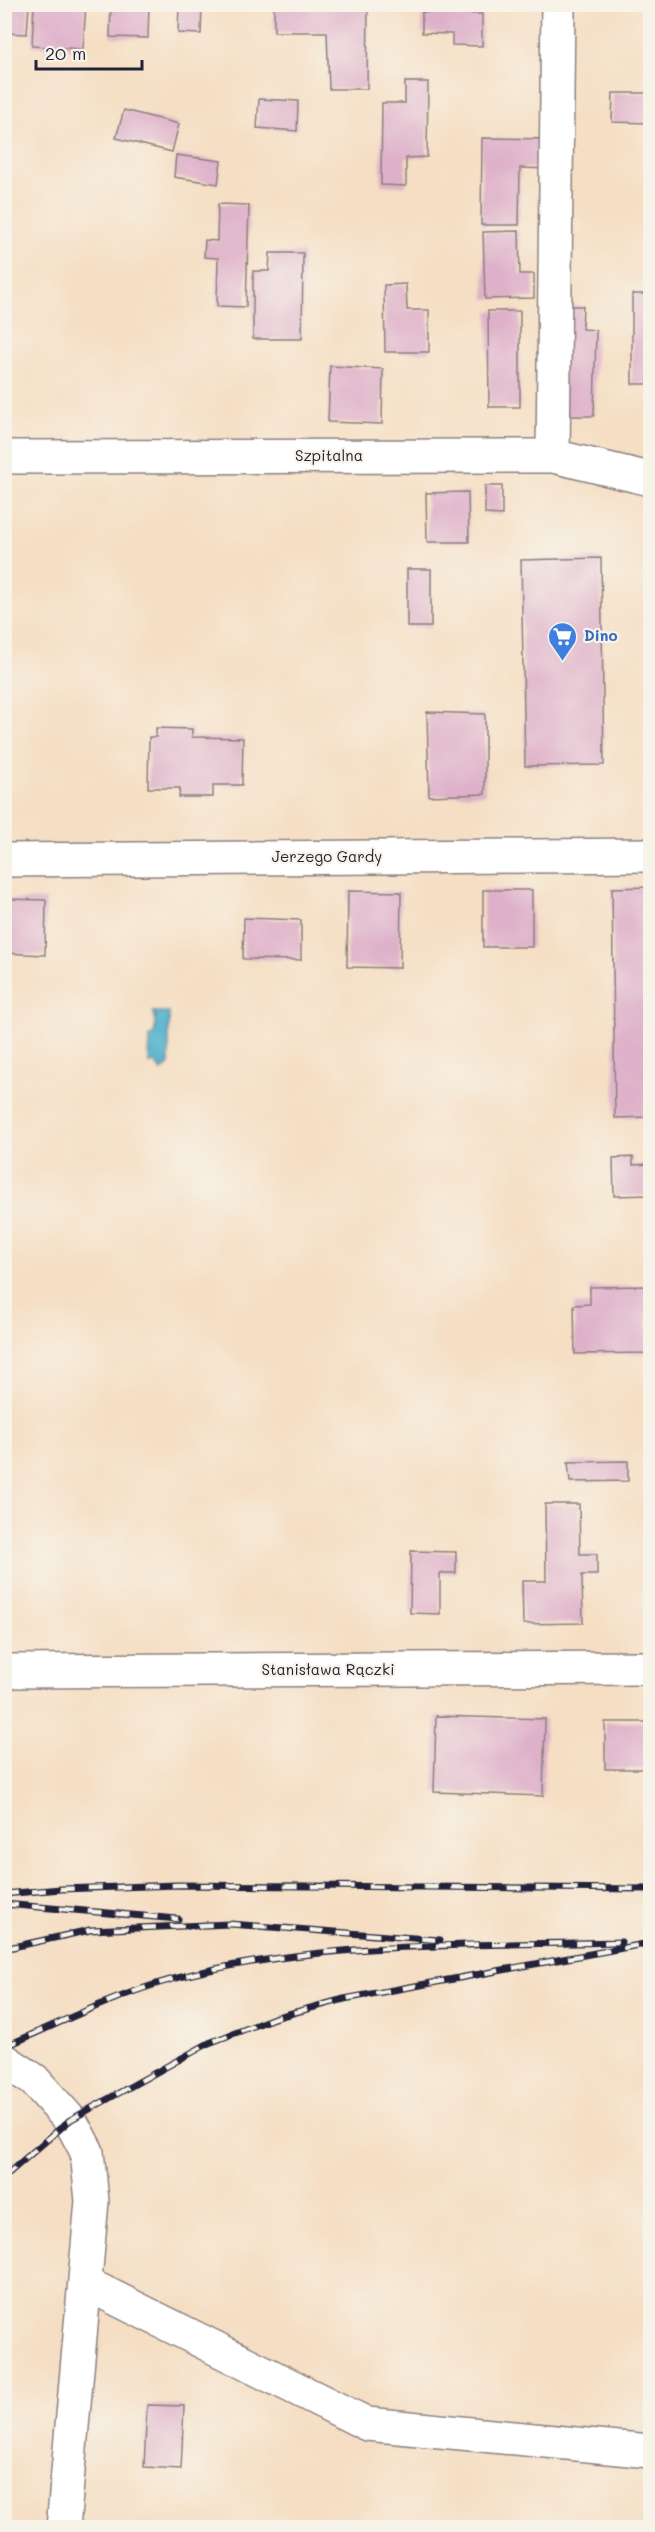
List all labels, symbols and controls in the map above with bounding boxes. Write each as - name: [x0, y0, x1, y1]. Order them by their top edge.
- scale bar: [36, 33, 142, 71]
- text: 20 m: [45, 41, 86, 65]
- street label: Szpitalna: [295, 445, 363, 465]
- supermarket icon: Dino: [547, 620, 579, 662]
- place label: Dino: [584, 625, 618, 645]
- street label: Jerzego Gardy: [272, 846, 382, 866]
- street label: Stanisława Rączki: [261, 1659, 395, 1679]

